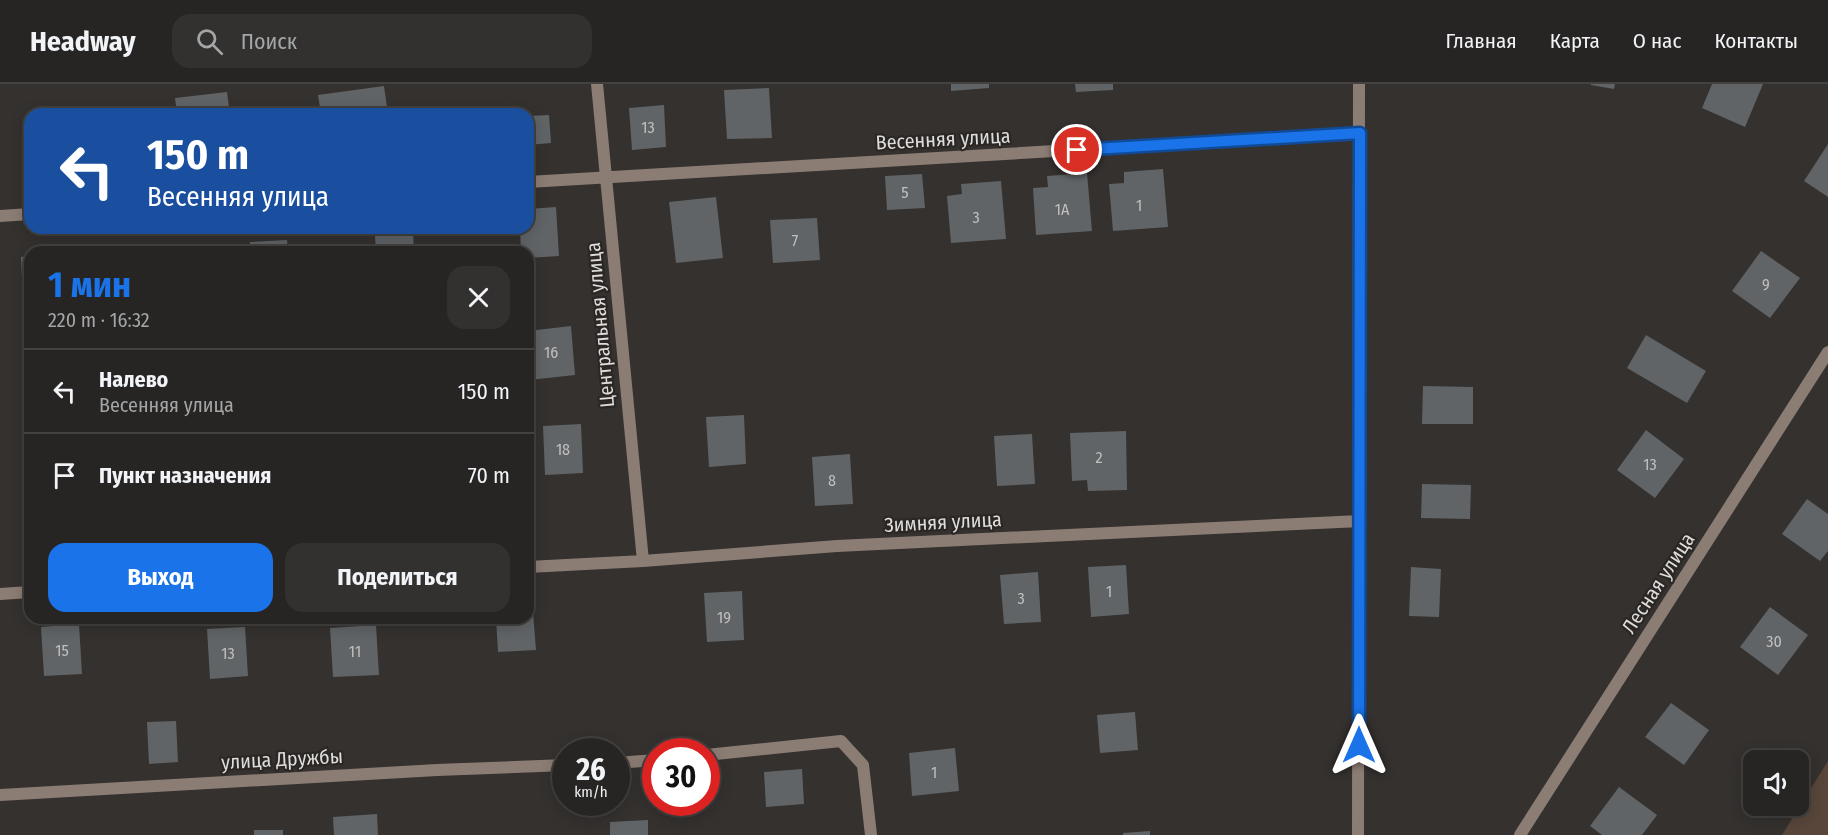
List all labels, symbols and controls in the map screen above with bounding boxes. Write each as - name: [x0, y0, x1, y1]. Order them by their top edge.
- search box: [172, 14, 592, 68]
- text: Headway: [30, 25, 136, 58]
- icon: search: [193, 25, 226, 58]
- text: Поиск: [241, 28, 297, 55]
- text: Главная: [1446, 28, 1517, 54]
- text: Карта: [1550, 28, 1600, 54]
- text: О нас: [1633, 28, 1681, 54]
- text: Контакты: [1714, 28, 1798, 54]
- house number: 13: [641, 118, 655, 137]
- street label: Весенняя улица: [875, 123, 1011, 155]
- pin: [1051, 124, 1102, 175]
- text: 150 m: [147, 130, 249, 180]
- icon: left: [48, 132, 126, 210]
- icon: arrive: [1060, 133, 1093, 166]
- text: Весенняя улица: [147, 181, 329, 213]
- house number: 5: [901, 183, 909, 202]
- house number: 1: [1136, 196, 1142, 215]
- house number: 1А: [1055, 200, 1070, 219]
- house number: 3: [972, 208, 980, 227]
- house number: 7: [792, 231, 799, 250]
- street label: Центральная улица: [581, 241, 619, 409]
- text: 1 мин: [48, 263, 131, 307]
- button: close: [447, 266, 510, 329]
- house number: 9: [1762, 275, 1770, 294]
- text: 220 m · 16:32: [48, 308, 150, 332]
- house number: 16: [544, 343, 558, 362]
- text: Налево: [99, 366, 168, 393]
- icon: left: [48, 375, 81, 408]
- text: 150 m: [458, 378, 510, 405]
- text: Весенняя улица: [99, 393, 234, 417]
- house number: 18: [556, 440, 570, 459]
- house number: 2: [1095, 448, 1103, 467]
- house number: 13: [1643, 455, 1657, 474]
- icon: arrive: [48, 459, 81, 492]
- text: Пункт назначения: [99, 462, 271, 489]
- text: 70 m: [468, 462, 510, 489]
- house number: 8: [828, 471, 836, 490]
- street label: Зимняя улица: [884, 507, 1002, 537]
- street label: Лесная улица: [1617, 528, 1699, 638]
- button: Выход: [48, 543, 273, 612]
- button: Поделиться: [285, 543, 510, 612]
- house number: 1: [1106, 582, 1112, 601]
- house number: 3: [1017, 589, 1025, 608]
- house number: 19: [717, 608, 731, 627]
- house number: 30: [1766, 632, 1782, 651]
- house number: 15: [55, 641, 69, 660]
- house number: 11: [349, 642, 361, 661]
- house number: 13: [221, 644, 235, 663]
- position arrow: [1327, 713, 1391, 777]
- speed limit sign: 30: [642, 738, 720, 816]
- street label: улица Дружбы: [221, 744, 343, 774]
- map controls: [1743, 750, 1809, 816]
- button: sound: [1743, 750, 1809, 816]
- text: 26: [576, 752, 606, 788]
- house number: 1: [931, 763, 937, 782]
- text: km/h: [574, 783, 608, 801]

